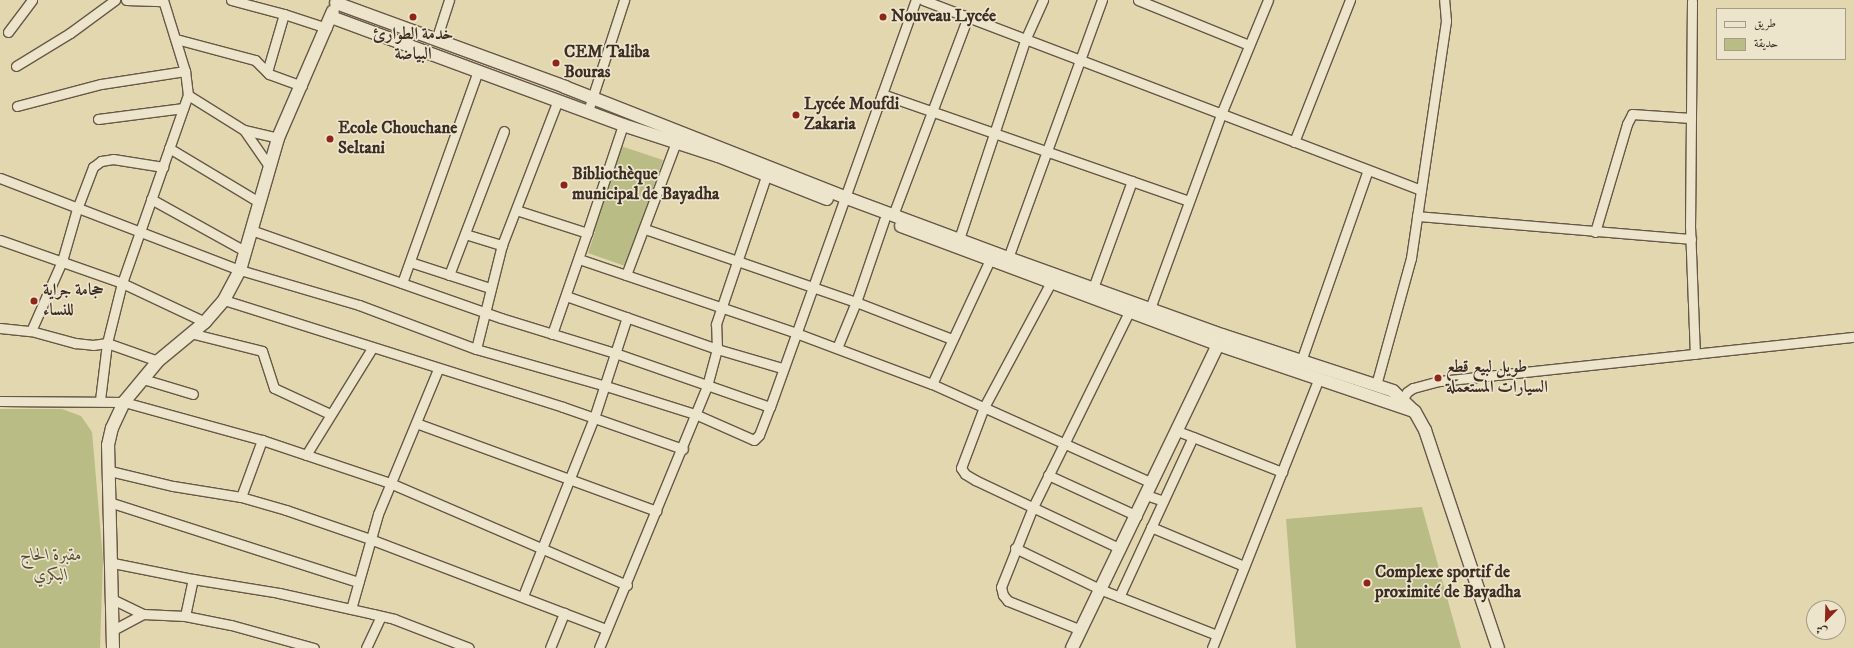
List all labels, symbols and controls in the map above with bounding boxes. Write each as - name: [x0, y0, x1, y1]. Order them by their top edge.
- place label: Nouveau Lycée: [891, 7, 996, 27]
- legend: [1716, 8, 1846, 60]
- marker: خدمة الطوارئ البياضة: [407, 11, 419, 23]
- marker: Nouveau Lycée: [878, 12, 888, 22]
- text: طريق: [1754, 16, 1776, 31]
- place label: خدمة الطوارئ البياضة: [373, 25, 453, 65]
- text: حديقة: [1754, 36, 1778, 51]
- place label: CEM Taliba Bouras: [564, 43, 650, 83]
- marker: CEM Taliba Bouras: [551, 58, 561, 68]
- place label: Lycée Moufdi Zakaria: [804, 95, 899, 135]
- marker: Lycée Moufdi Zakaria: [791, 110, 801, 120]
- place label: Ecole Chouchane Seltani: [338, 119, 457, 159]
- marker: Ecole Chouchane Seltani: [325, 134, 335, 144]
- place label: Bibliothèque municipal de Bayadha: [572, 165, 719, 205]
- marker: Bibliothèque municipal de Bayadha: [559, 180, 569, 190]
- place label: حجامة جراية للنساء: [43, 281, 104, 321]
- marker: حجامة جراية للنساء: [28, 295, 40, 307]
- place label: طويل لبيع قطع السيارات المستعملة: [1446, 358, 1548, 398]
- marker: طويل لبيع قطع السيارات المستعملة: [1433, 373, 1443, 383]
- park label: مقبرة الحاج البكري: [20, 546, 82, 586]
- place label: Complexe sportif de proximité de Bayadha: [1375, 563, 1521, 603]
- marker: Complexe sportif de proximité de Bayadha: [1362, 578, 1372, 588]
- north arrow: [1806, 600, 1846, 640]
- text: ش: [1814, 622, 1829, 639]

